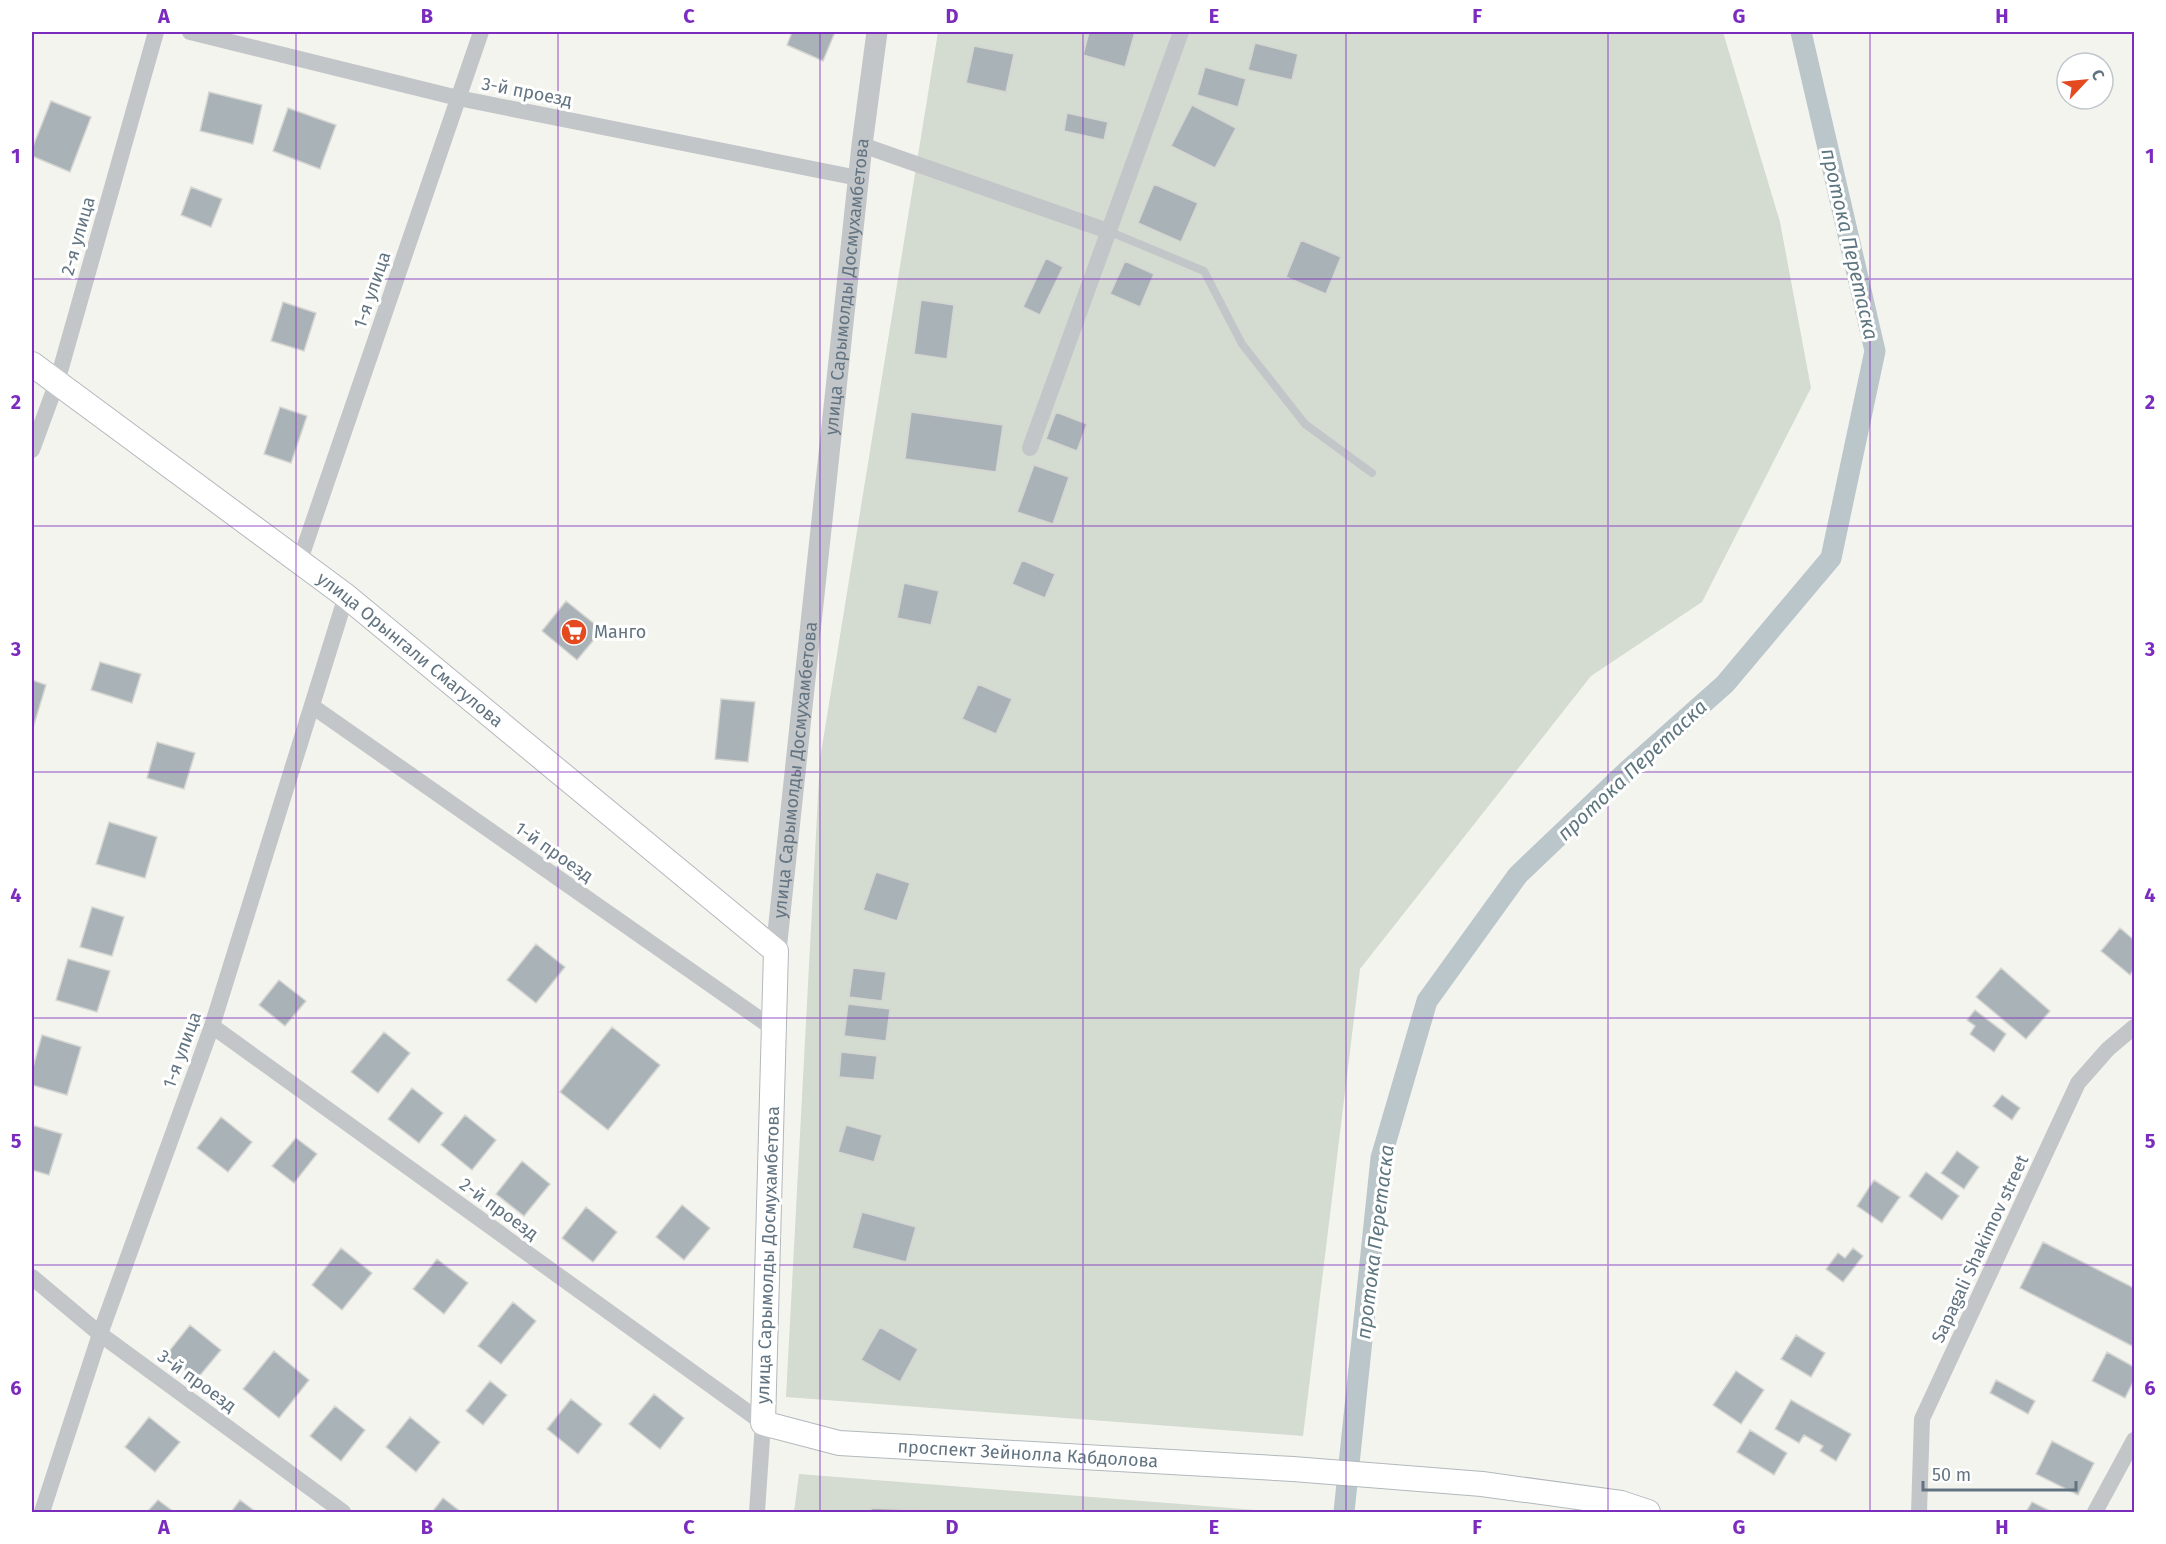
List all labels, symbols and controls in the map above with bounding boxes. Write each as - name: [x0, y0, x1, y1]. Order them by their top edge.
- text: A: [157, 4, 171, 28]
- text: B: [421, 4, 433, 28]
- text: C: [683, 4, 695, 28]
- text: D: [945, 4, 959, 28]
- text: E: [1209, 4, 1219, 28]
- text: F: [1472, 4, 1482, 28]
- text: G: [1733, 4, 1745, 28]
- text: H: [1995, 4, 2009, 28]
- north arrow: [2055, 51, 2115, 111]
- text: С: [2087, 66, 2109, 84]
- street label: 3-й проезд: [480, 72, 574, 112]
- street label: улица Сарымолды Досмухамбетова: [820, 137, 874, 436]
- text: 1: [11, 144, 21, 168]
- text: 1: [2145, 144, 2155, 168]
- water label: протока Перетаска: [1816, 146, 1884, 342]
- street label: 2-я улица: [56, 194, 100, 278]
- street label: 1-я улица: [349, 249, 395, 331]
- text: 2: [11, 390, 21, 414]
- text: 2: [2145, 390, 2155, 414]
- street label: улица Орынгали Смагулова: [313, 567, 508, 732]
- supermarket icon: Манго: [559, 617, 589, 647]
- street label: улица Сарымолды Досмухамбетова: [769, 620, 822, 920]
- place label: Манго: [594, 621, 646, 643]
- text: 3: [10, 637, 21, 661]
- text: 3: [2144, 637, 2155, 661]
- water label: протока Перетаска: [1552, 695, 1712, 845]
- street label: 1-й проезд: [511, 817, 597, 887]
- text: 4: [10, 883, 22, 907]
- text: 4: [2144, 883, 2156, 907]
- street label: 1-я улица: [158, 1009, 206, 1091]
- street label: улица Сарымолды Досмухамбетова: [752, 1106, 784, 1404]
- text: 5: [11, 1129, 22, 1153]
- text: 5: [2145, 1129, 2156, 1153]
- water label: протока Перетаска: [1351, 1143, 1399, 1341]
- street label: Sapagali Shakimov street: [1927, 1151, 2033, 1346]
- street label: 2-й проезд: [455, 1173, 543, 1245]
- street label: 3-й проезд: [153, 1345, 241, 1417]
- text: 6: [10, 1376, 22, 1400]
- text: 6: [2144, 1376, 2156, 1400]
- street label: проспект Зейнолла Кабдолова: [897, 1435, 1159, 1472]
- scale bar: [1923, 1454, 2076, 1492]
- text: 50 m: [1932, 1464, 1971, 1486]
- text: A: [157, 1515, 171, 1539]
- text: B: [421, 1515, 433, 1539]
- text: C: [683, 1515, 695, 1539]
- text: D: [945, 1515, 959, 1539]
- text: E: [1209, 1515, 1219, 1539]
- text: F: [1472, 1515, 1482, 1539]
- text: G: [1733, 1515, 1745, 1539]
- text: H: [1995, 1515, 2009, 1539]

